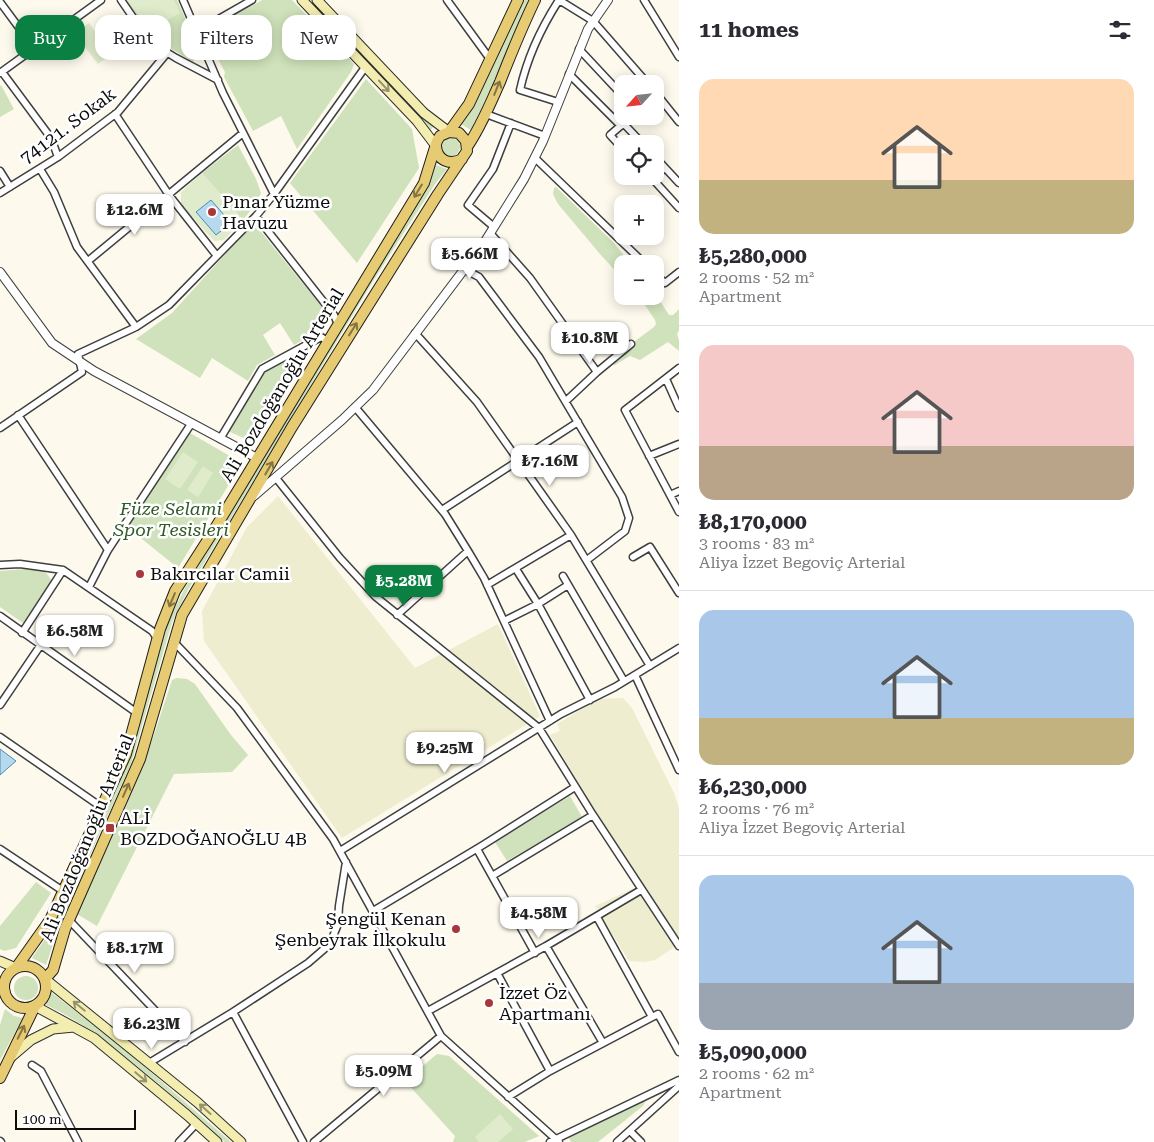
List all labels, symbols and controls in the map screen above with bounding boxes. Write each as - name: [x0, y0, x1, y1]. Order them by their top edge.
- chip: Buy: [15, 15, 85, 60]
- chip: Rent: [95, 15, 171, 60]
- chip: Filters: [181, 15, 272, 60]
- chip: New: [282, 15, 356, 60]
- icon: filters: [1106, 16, 1134, 44]
- text: 11 homes: [699, 18, 799, 42]
- north arrow: [614, 75, 664, 125]
- map controls: [614, 75, 664, 305]
- one-way arrow: [378, 80, 390, 92]
- one-way arrow: [493, 81, 502, 96]
- street label: 74121. Sokak: [16, 83, 120, 168]
- icon: home: [872, 112, 962, 202]
- button: locate: [614, 135, 664, 185]
- one-way arrow: [413, 184, 423, 198]
- place label: Pınar Yüzme Havuzu: [222, 191, 330, 233]
- pin: ₺12.6M: [94, 194, 176, 236]
- button: +: [614, 195, 664, 245]
- text: ₺12.6M: [107, 200, 163, 219]
- marker: Pınar Yüzme Havuzu: [206, 206, 218, 218]
- pin: ₺5.66M: [429, 238, 511, 280]
- text: ₺5.66M: [442, 244, 498, 263]
- text: ₺5,280,000: [699, 244, 807, 268]
- button: −: [614, 255, 664, 305]
- text: 2 rooms · 52 m²: [699, 268, 814, 287]
- street label: Ali Bozdoğanoğlu Arterial: [215, 284, 348, 485]
- text: Apartment: [699, 287, 782, 306]
- one-way arrow: [348, 322, 359, 336]
- pin: ₺10.8M: [549, 322, 631, 364]
- text: ₺10.8M: [562, 328, 618, 347]
- icon: home: [872, 377, 962, 467]
- pin: ₺7.16M: [509, 444, 591, 487]
- text: ₺7.16M: [522, 451, 578, 470]
- one-way arrow: [264, 461, 274, 475]
- park label: Füze Selami Spor Tesisleri: [112, 498, 229, 540]
- text: ₺8,170,000: [699, 510, 807, 534]
- text: 3 rooms · 83 m²: [699, 534, 814, 553]
- text: Aliya İzzet Begoviç Arterial: [699, 553, 905, 572]
- place label: Bakırcılar Camii: [150, 563, 290, 584]
- pin: ₺5.28M: [363, 564, 445, 607]
- marker: Bakırcılar Camii: [134, 568, 146, 580]
- text: ₺5.28M: [376, 571, 432, 590]
- one-way arrow: [166, 592, 176, 607]
- pin: ₺6.58M: [34, 614, 116, 657]
- text: ₺6.58M: [47, 621, 103, 640]
- icon: home: [872, 642, 962, 732]
- street label: Ali Bozdoğanoğlu Arterial: [35, 731, 138, 945]
- pin: ₺9.25M: [404, 732, 486, 774]
- text: ₺9.25M: [417, 738, 473, 757]
- text: ₺6,230,000: [699, 775, 807, 799]
- one-way arrow: [122, 783, 132, 798]
- text: 2 rooms · 76 m²: [699, 799, 814, 818]
- place label: ALİ BOZDOĞANOĞLU 4B: [120, 807, 307, 849]
- text: Aliya İzzet Begoviç Arterial: [699, 818, 905, 837]
- marker: ALİ BOZDOĞANOĞLU 4B: [104, 822, 116, 834]
- pin: ₺4.58M: [498, 896, 580, 939]
- text: ₺4.58M: [511, 903, 567, 922]
- icon: home: [872, 907, 962, 997]
- place label: Şengül Kenan Şenbeyrak İlkokulu: [275, 908, 446, 950]
- marker: Şengül Kenan Şenbeyrak İlkokulu: [450, 923, 462, 935]
- pin: ₺8.17M: [94, 932, 176, 974]
- text: ₺8.17M: [107, 938, 163, 957]
- place label: İzzet Öz Apartmanı: [499, 982, 591, 1024]
- marker: İzzet Öz Apartmanı: [483, 997, 495, 1009]
- one-way arrow: [73, 1001, 86, 1012]
- pin: ₺6.23M: [111, 1008, 193, 1050]
- text: ₺6.23M: [124, 1014, 180, 1033]
- one-way arrow: [16, 1024, 26, 1039]
- text: ₺5,090,000: [699, 1040, 807, 1064]
- pin: ₺5.09M: [343, 1054, 425, 1097]
- text: ₺5.09M: [356, 1061, 412, 1080]
- text: 2 rooms · 62 m²: [699, 1064, 814, 1083]
- one-way arrow: [135, 1072, 148, 1083]
- text: Apartment: [699, 1083, 782, 1102]
- one-way arrow: [198, 1103, 211, 1115]
- scale bar: [15, 1107, 136, 1130]
- text: 100 m: [22, 1111, 62, 1127]

